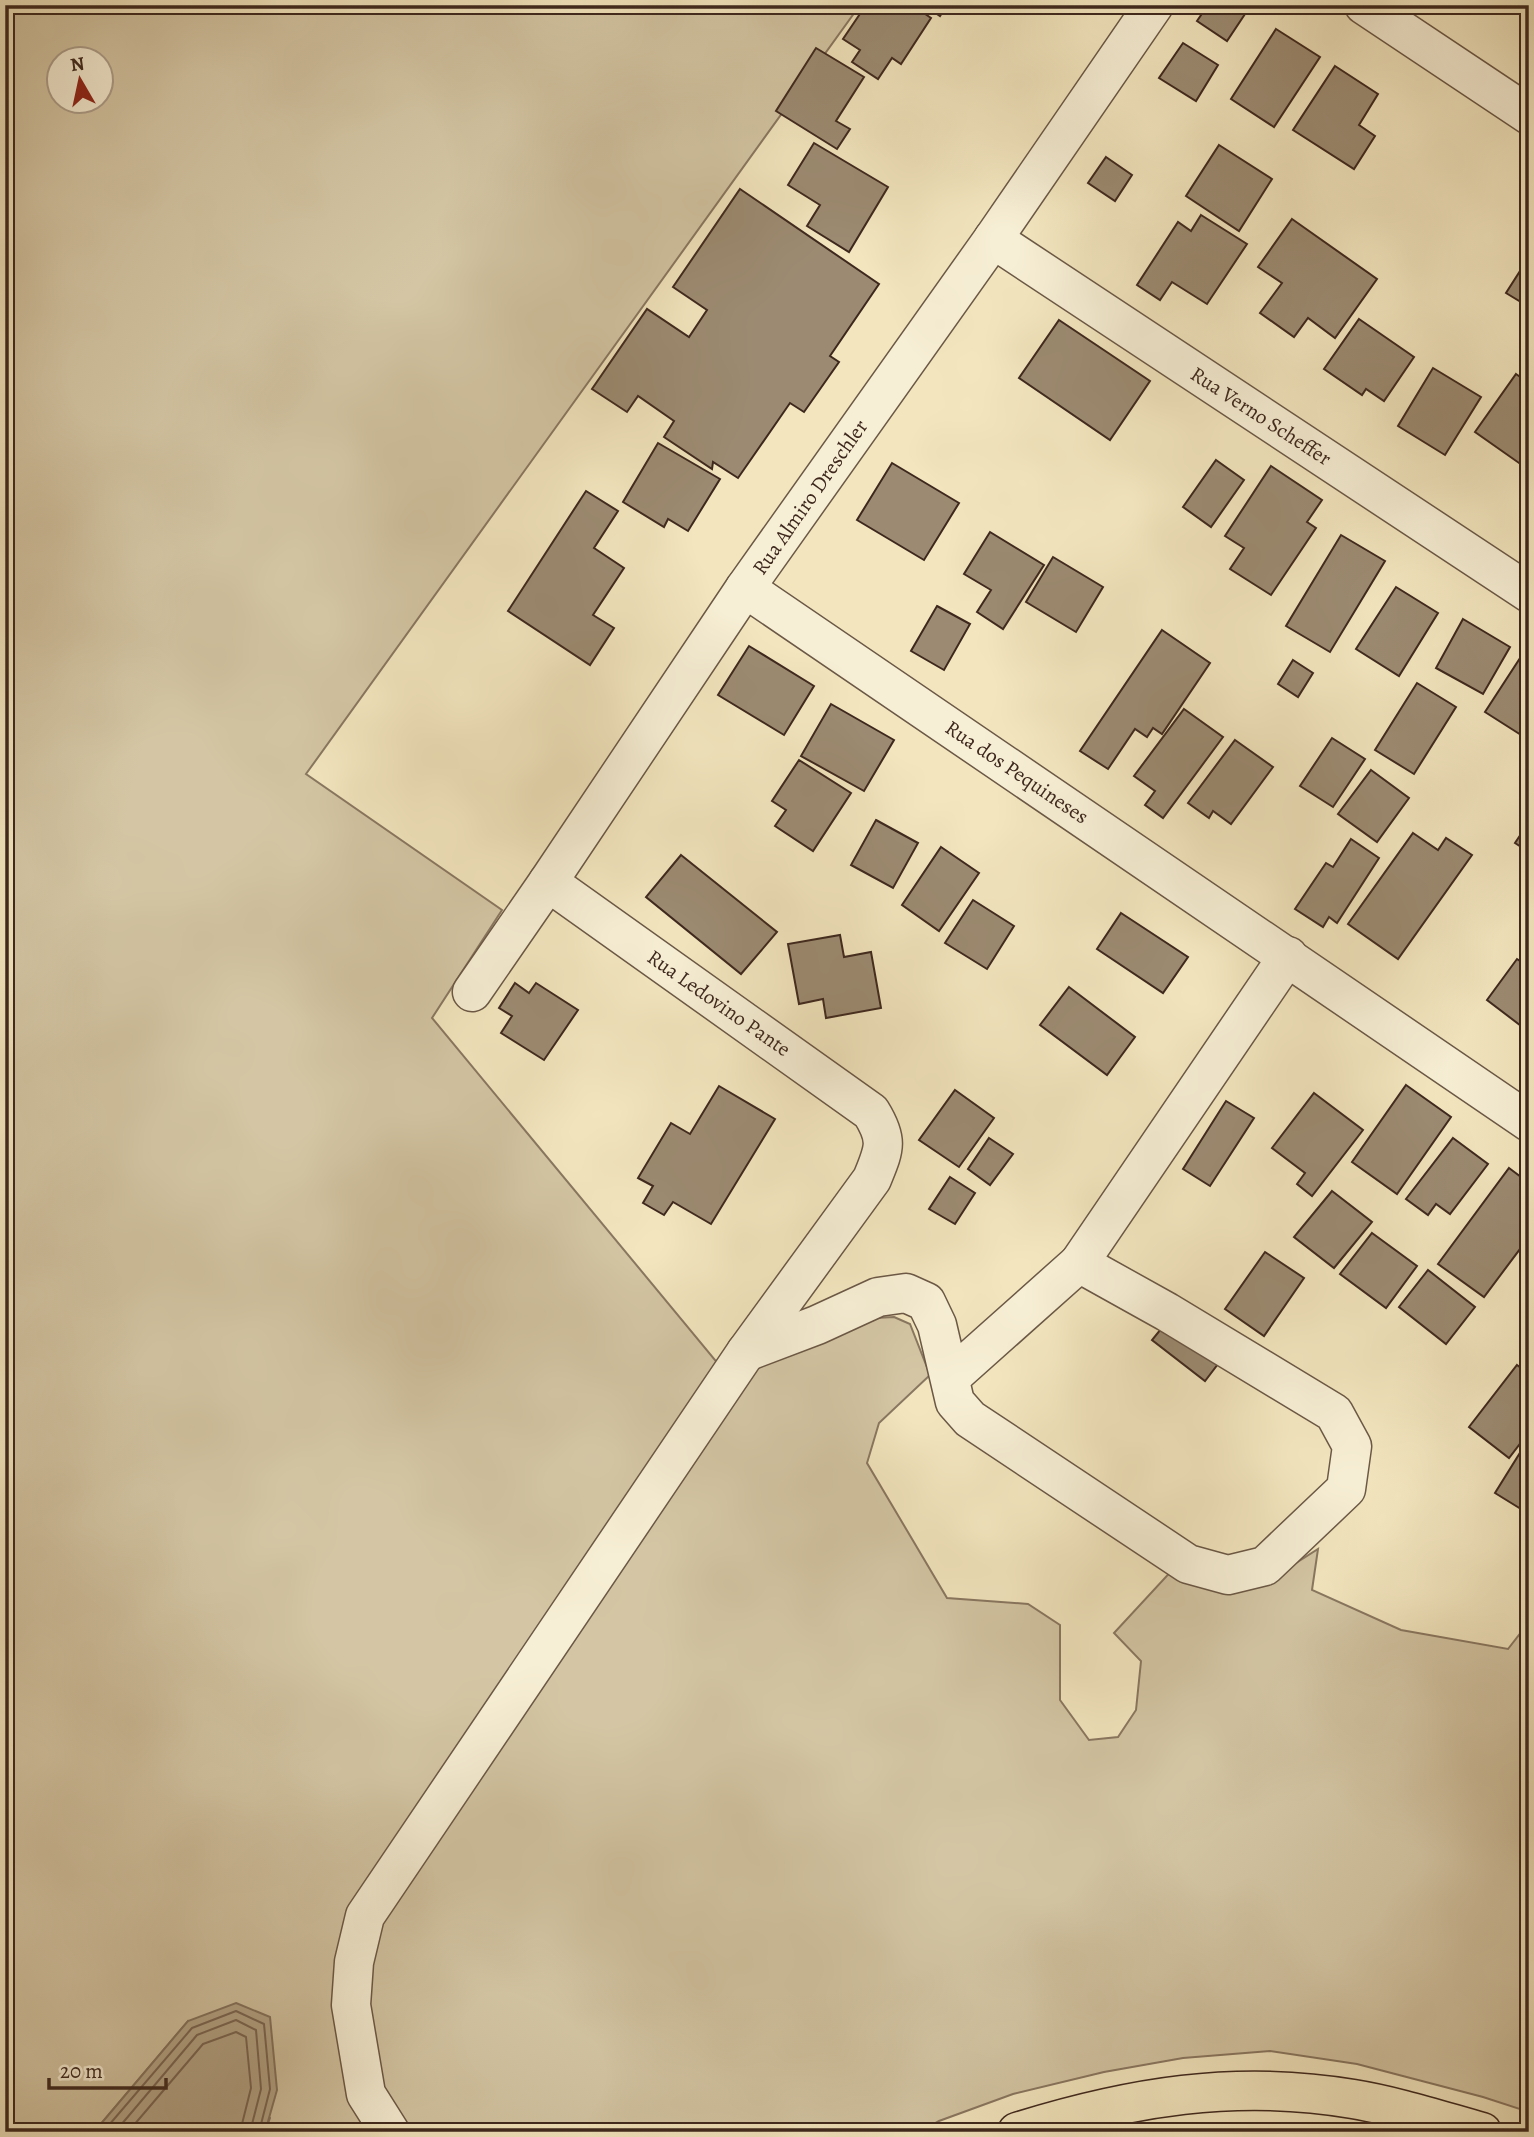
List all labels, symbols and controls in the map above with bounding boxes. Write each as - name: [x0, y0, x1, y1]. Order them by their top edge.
- north arrow: [46, 46, 116, 116]
- text: N: [69, 50, 87, 78]
- street label: Rua Verno Scheffer: [1185, 360, 1337, 472]
- street label: Rua Almiro Dreschler: [746, 414, 874, 580]
- street label: Rua dos Pequineses: [940, 714, 1094, 830]
- street label: Rua Ledovino Pante: [642, 943, 796, 1063]
- scale bar: [49, 2046, 166, 2090]
- text: 20 m: [60, 2057, 103, 2085]

